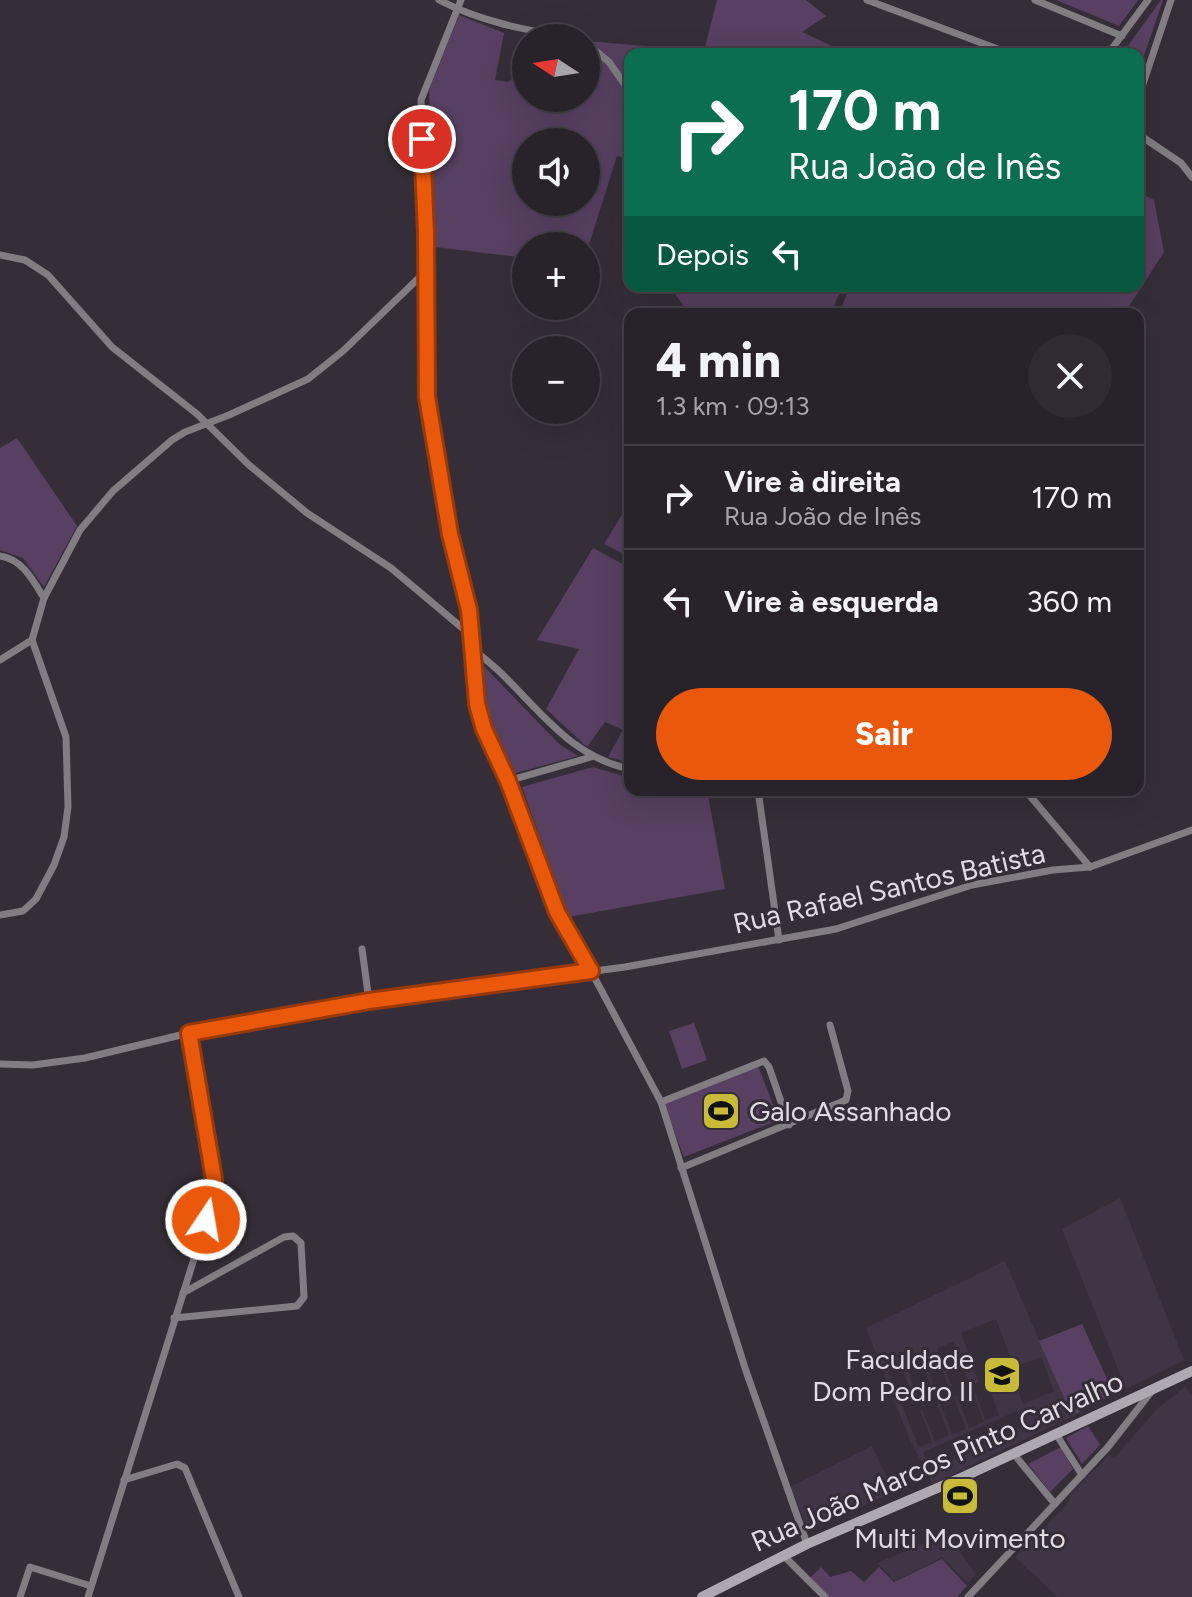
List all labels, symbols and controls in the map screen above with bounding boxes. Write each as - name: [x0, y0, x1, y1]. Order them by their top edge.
- north arrow: [512, 24, 600, 112]
- map controls: [512, 24, 600, 424]
- text: 170 m: [788, 77, 941, 144]
- icon: right: [656, 80, 760, 184]
- pin: [388, 105, 456, 173]
- icon: arrive: [400, 117, 444, 161]
- button: sound: [512, 128, 600, 216]
- text: Rua João de Inês: [788, 145, 1061, 188]
- button: +: [512, 232, 600, 320]
- icon: left: [765, 232, 809, 276]
- text: Depois: [656, 236, 749, 273]
- text: 4 min: [656, 331, 781, 389]
- button: close: [1028, 334, 1112, 418]
- button: −: [512, 336, 600, 424]
- text: 1.3 km · 09:13: [656, 390, 810, 422]
- text: Vire à direita: [724, 463, 901, 500]
- icon: right: [656, 475, 700, 519]
- text: 170 m: [1031, 479, 1112, 516]
- text: Rua João de Inês: [724, 500, 921, 532]
- icon: left: [656, 579, 700, 623]
- text: Vire à esquerda: [724, 583, 939, 620]
- text: 360 m: [1027, 583, 1112, 620]
- button: Sair: [656, 688, 1112, 780]
- street label: Rua Rafael Santos Batista: [730, 836, 1048, 940]
- sports icon: Galo Assanhado: [700, 1090, 742, 1132]
- place label: Galo Assanhado: [749, 1094, 951, 1128]
- position arrow: [164, 1178, 248, 1262]
- place label: Faculdade Dom Pedro II: [812, 1342, 974, 1408]
- school or university icon: Faculdade Dom Pedro II: [981, 1354, 1023, 1396]
- street label: Rua João Marcos Pinto Carvalho: [746, 1363, 1128, 1559]
- sports icon: Multi Movimento: [939, 1475, 981, 1517]
- place label: Multi Movimento: [854, 1521, 1066, 1555]

